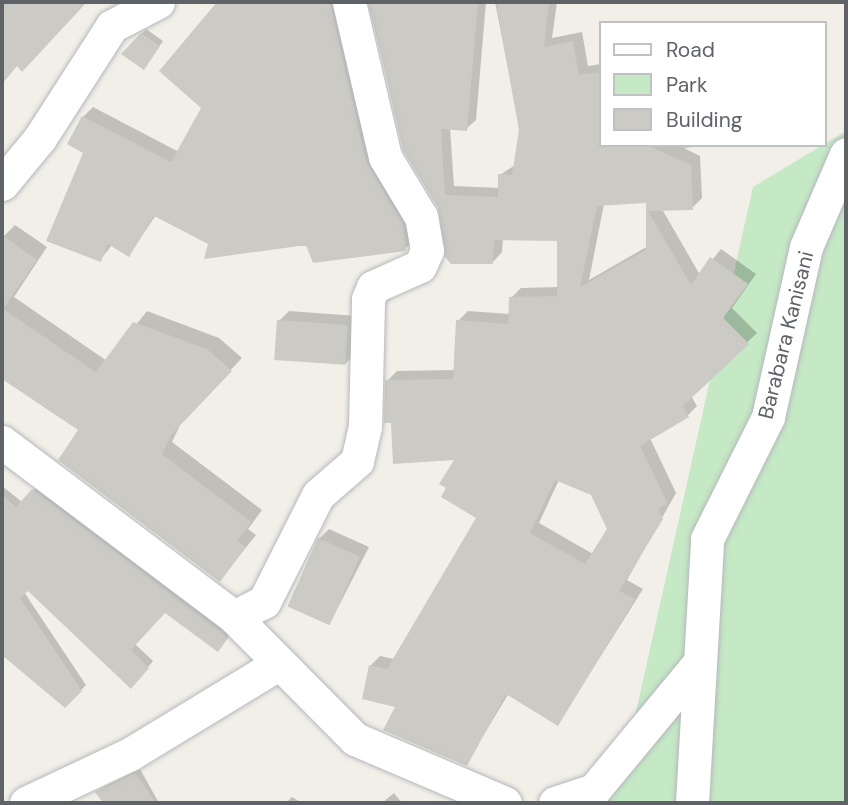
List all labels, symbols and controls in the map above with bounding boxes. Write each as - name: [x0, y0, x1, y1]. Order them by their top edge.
- legend: [600, 21, 827, 147]
- text: Road: [666, 36, 715, 64]
- text: Park: [666, 71, 707, 99]
- text: Building: [666, 106, 742, 134]
- street label: Barabara Kanisani: [753, 249, 819, 421]

